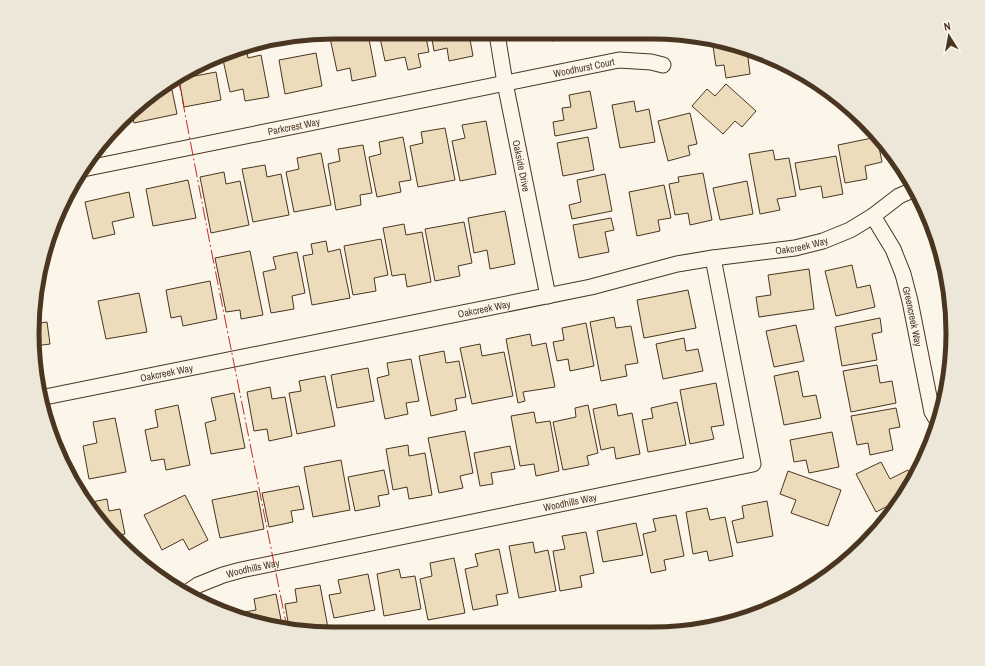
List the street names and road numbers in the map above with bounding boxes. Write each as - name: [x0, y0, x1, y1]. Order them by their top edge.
- street label: Woodhurst Court: [552, 55, 616, 80]
- street label: Parkcrest Way: [266, 115, 322, 138]
- street label: Oakside Drive: [510, 139, 533, 193]
- street label: Oakcreek Way: [774, 233, 831, 257]
- street label: Greencreek Way: [899, 285, 925, 349]
- street label: Oakcreek Way: [457, 297, 513, 321]
- street label: Oakcreek Way: [139, 361, 195, 385]
- street label: Woodhills Way: [542, 490, 599, 514]
- street label: Woodhills Way: [225, 556, 282, 581]

